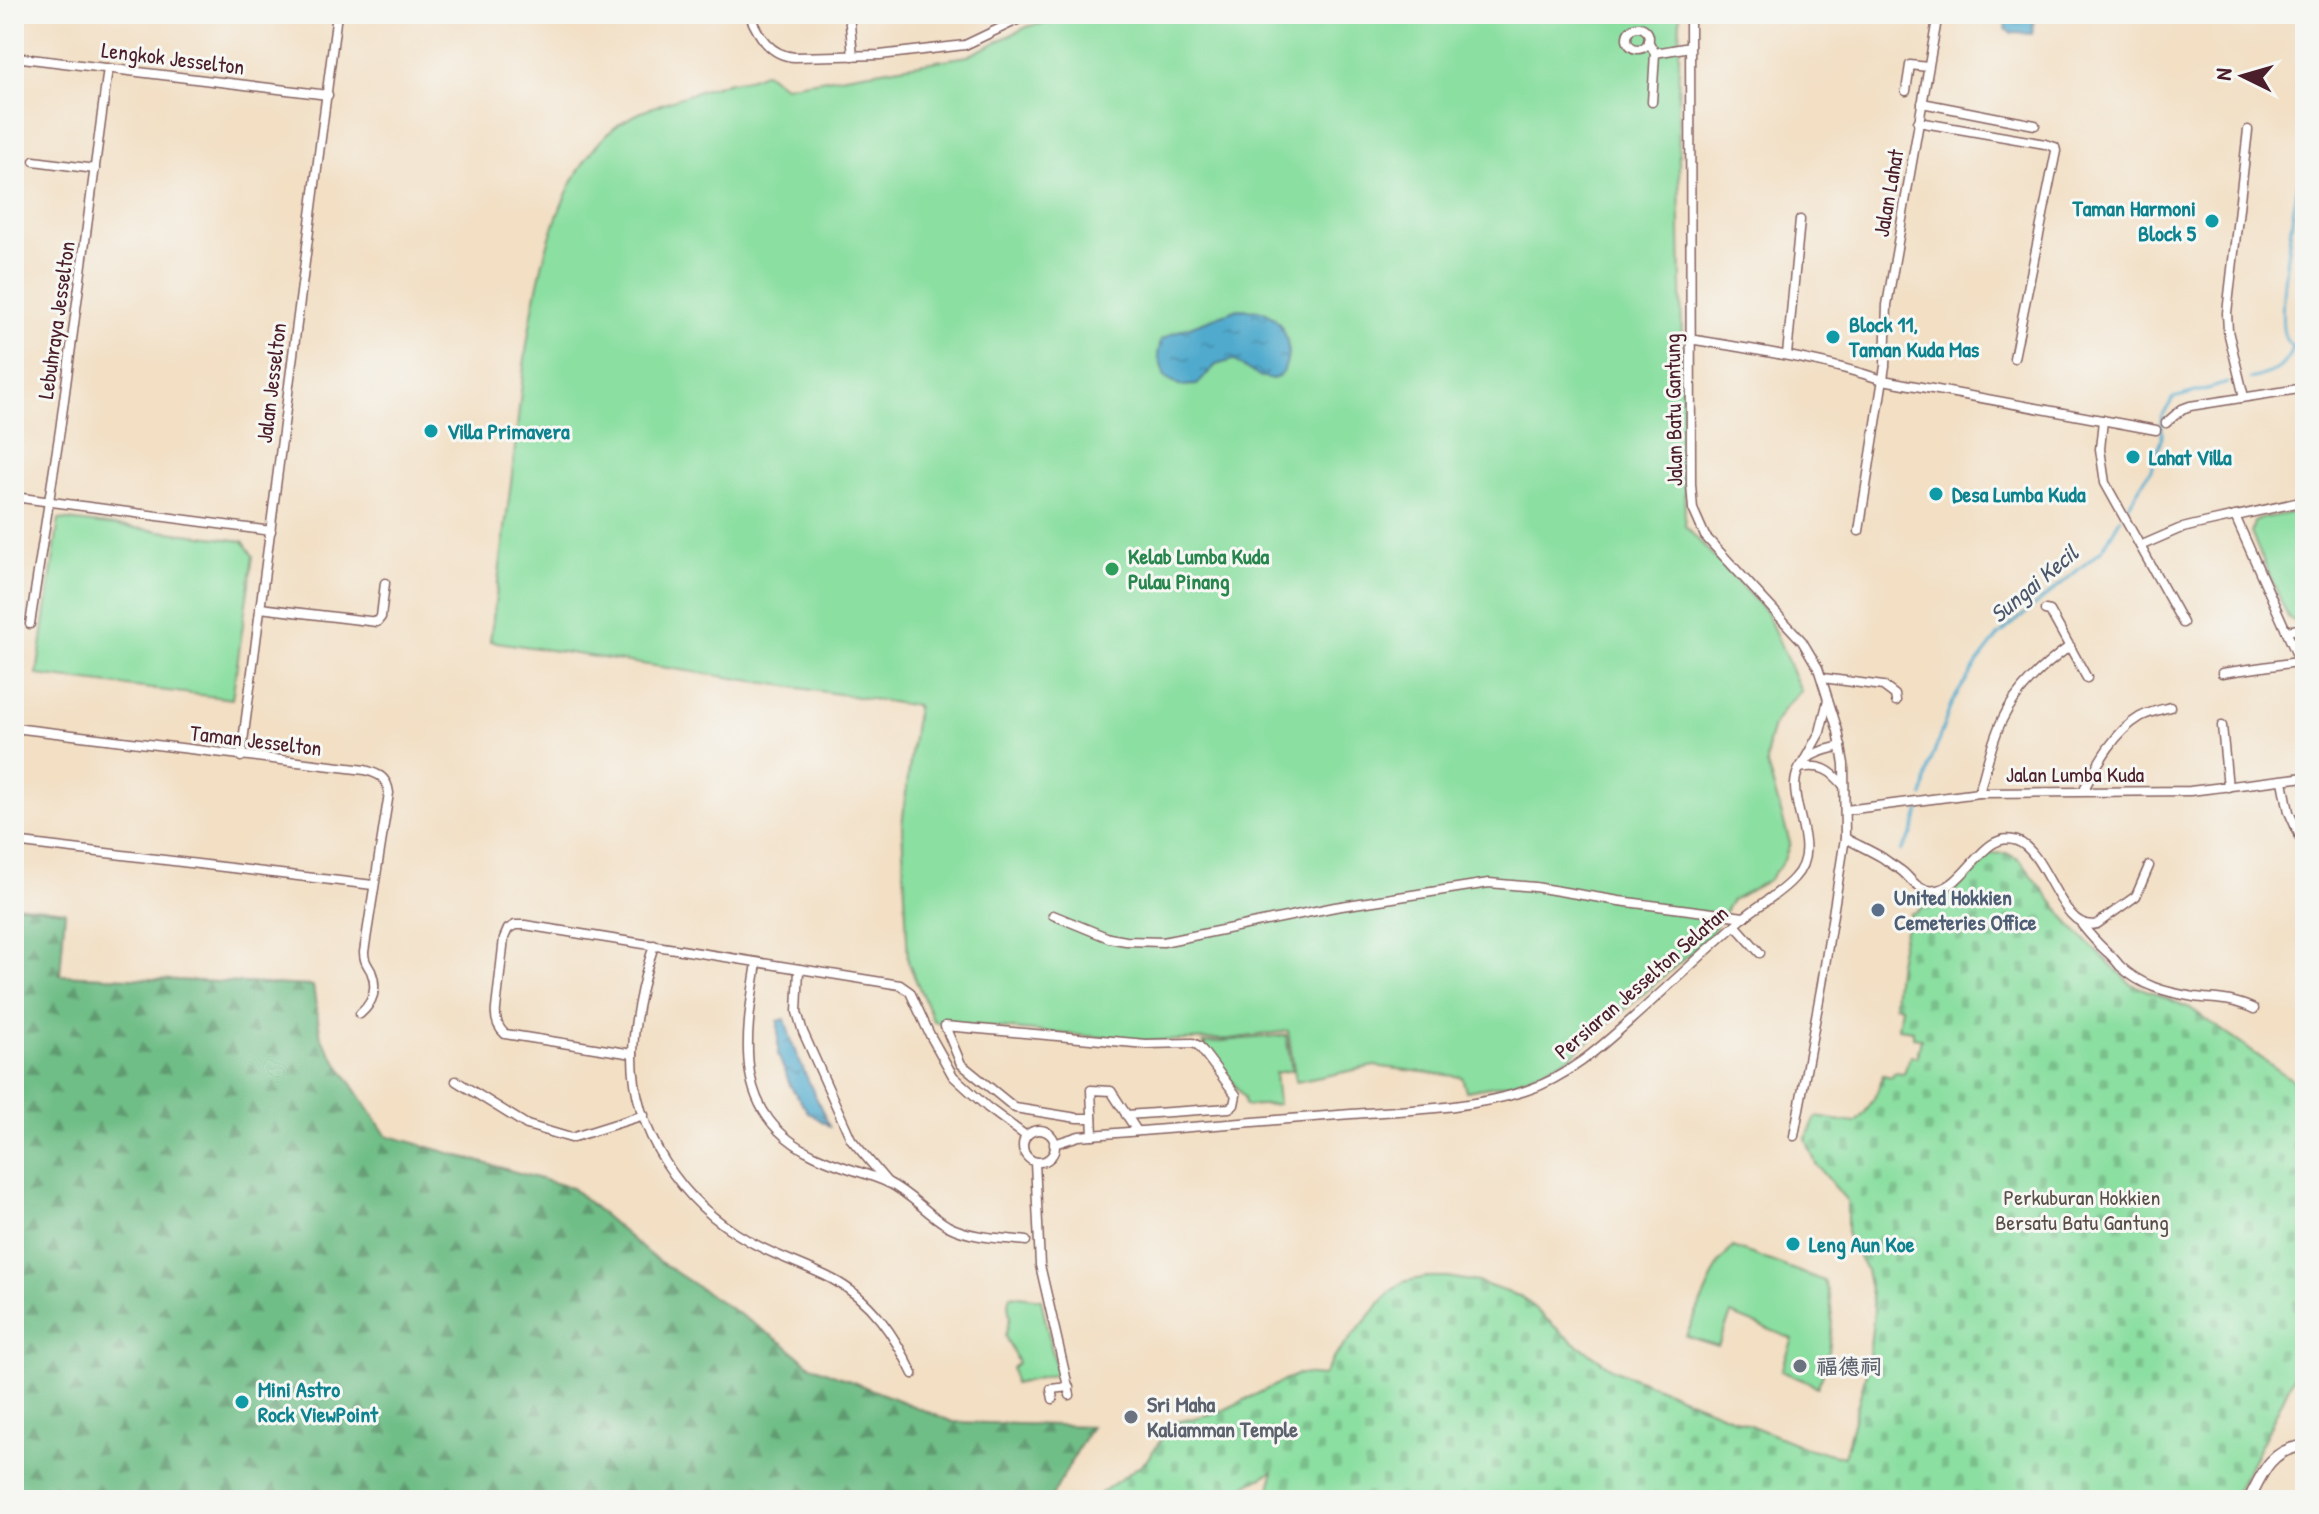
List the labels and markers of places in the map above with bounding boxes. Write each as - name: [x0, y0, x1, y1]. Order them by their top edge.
- place label: Taman Harmoni Block 5: [2071, 193, 2197, 248]
- marker: Taman Harmoni Block 5: [2203, 212, 2221, 230]
- place label: Block 11, Taman Kuda Mas: [1848, 309, 1980, 364]
- marker: Block 11, Taman Kuda Mas: [1824, 328, 1842, 346]
- place label: Villa Primavera: [447, 416, 570, 446]
- marker: Villa Primavera: [422, 422, 440, 440]
- place label: Lahat Villa: [2149, 442, 2232, 472]
- marker: Lahat Villa: [2124, 448, 2142, 466]
- place label: Desa Lumba Kuda: [1952, 479, 2086, 509]
- marker: Desa Lumba Kuda: [1927, 485, 1945, 503]
- place label: Kelab Lumba Kuda Pulau Pinang: [1128, 541, 1269, 597]
- marker: Kelab Lumba Kuda Pulau Pinang: [1103, 560, 1121, 578]
- place label: United Hokkien Cemeteries Office: [1894, 882, 2037, 937]
- marker: United Hokkien Cemeteries Office: [1869, 901, 1887, 919]
- place label: Leng Aun Koe: [1809, 1229, 1915, 1260]
- marker: Leng Aun Koe: [1784, 1235, 1802, 1253]
- place label: 福德祠: [1816, 1351, 1882, 1381]
- marker: 福德祠: [1791, 1357, 1809, 1375]
- place label: Mini Astro Rock ViewPoint: [258, 1374, 379, 1429]
- place label: Sri Maha Kaliamman Temple: [1147, 1389, 1298, 1445]
- marker: Mini Astro Rock ViewPoint: [233, 1393, 251, 1411]
- marker: Sri Maha Kaliamman Temple: [1122, 1408, 1140, 1426]

